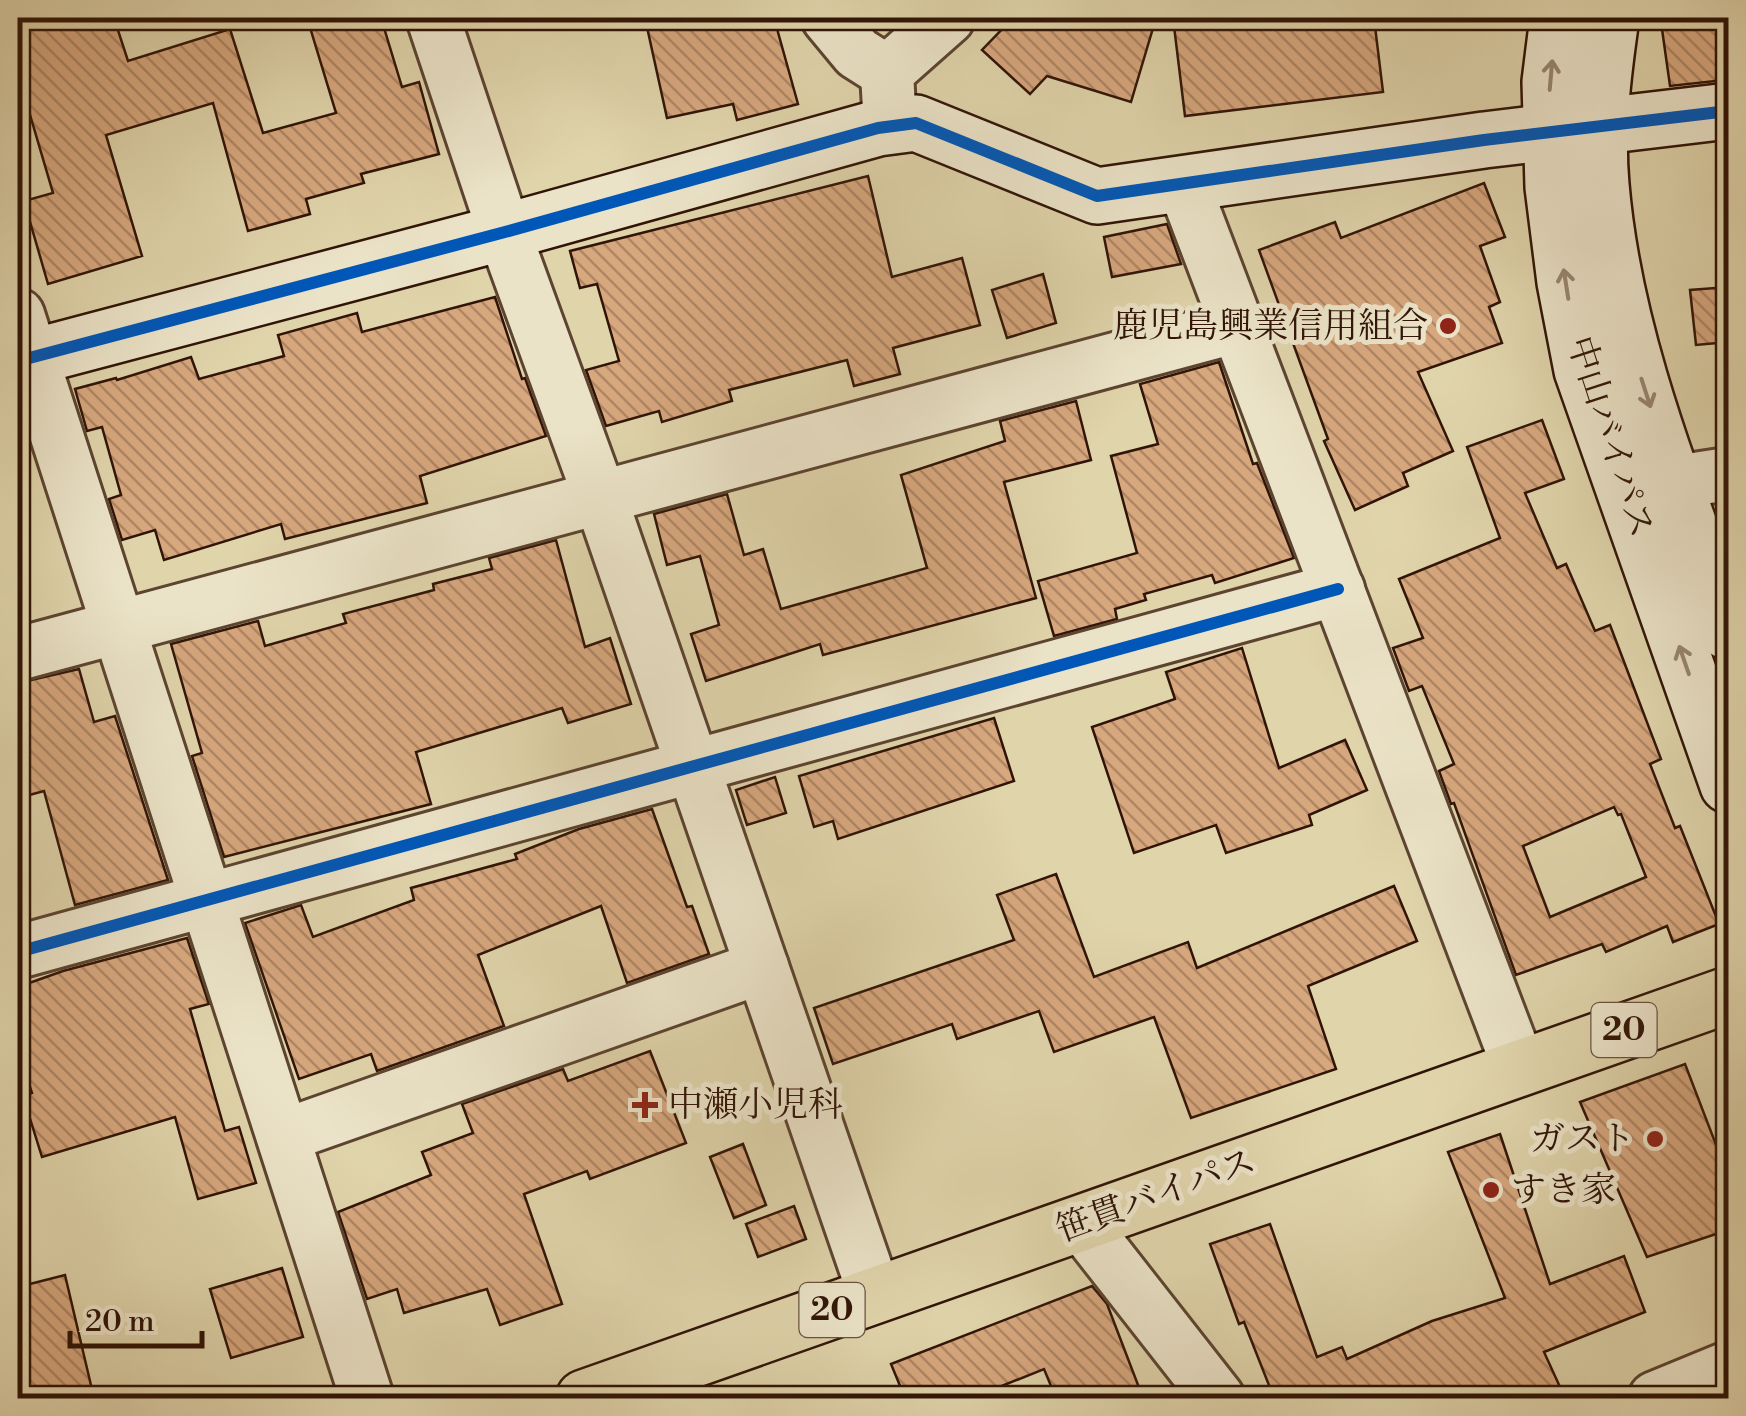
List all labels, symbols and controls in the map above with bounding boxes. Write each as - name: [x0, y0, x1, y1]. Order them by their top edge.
- one-way arrow: [1542, 59, 1561, 91]
- one-way arrow: [1556, 269, 1575, 301]
- place label: 鹿児島興業信用組合: [1113, 305, 1428, 348]
- marker: 鹿児島興業信用組合: [1437, 315, 1459, 337]
- street label: 中山バイパス: [1557, 331, 1663, 543]
- one-way arrow: [1638, 377, 1656, 409]
- one-way arrow: [1674, 646, 1692, 677]
- road number: 20: [1592, 1003, 1656, 1057]
- place label: 中瀬小児科: [668, 1084, 843, 1127]
- marker: 中瀬小児科: [632, 1092, 658, 1118]
- place label: ガスト: [1530, 1118, 1635, 1161]
- marker: ガスト: [1644, 1128, 1666, 1150]
- street label: 笹貫バイパス: [1050, 1140, 1262, 1252]
- place label: すき家: [1511, 1169, 1616, 1212]
- marker: すき家: [1480, 1179, 1502, 1201]
- road number: 20: [800, 1283, 864, 1337]
- scale bar: [70, 1286, 202, 1348]
- text: 20 m: [85, 1303, 154, 1341]

